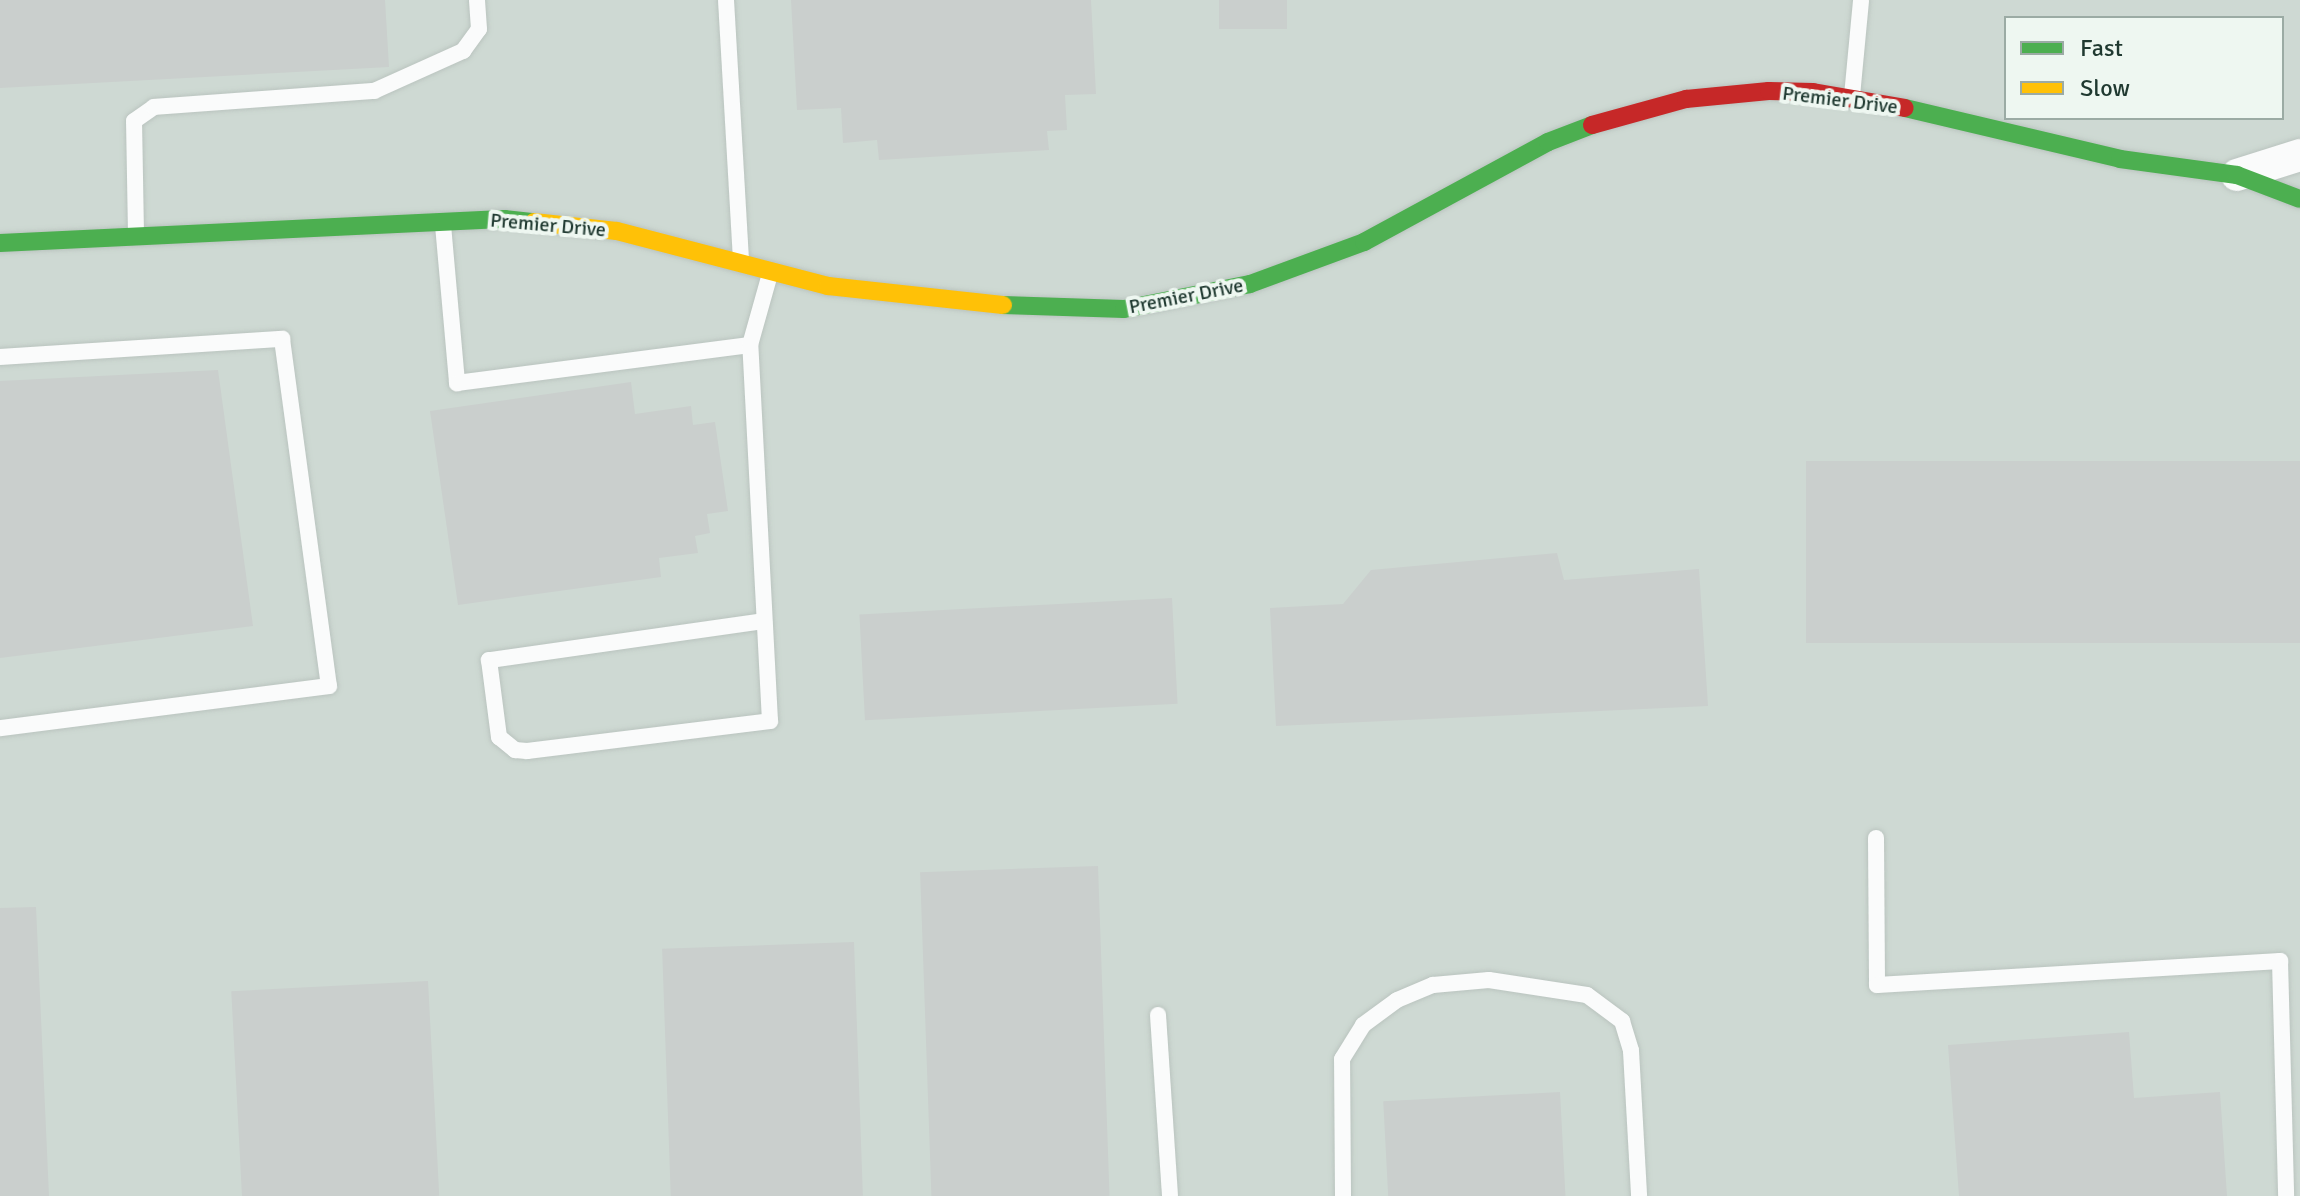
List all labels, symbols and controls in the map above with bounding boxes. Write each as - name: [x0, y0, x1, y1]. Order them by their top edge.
- legend: [2004, 16, 2284, 120]
- text: Fast: [2080, 33, 2123, 63]
- text: Slow: [2080, 73, 2130, 103]
- street label: Premier Drive: [1781, 81, 1899, 119]
- street label: Premier Drive: [489, 208, 607, 242]
- street label: Premier Drive: [1127, 273, 1245, 319]

